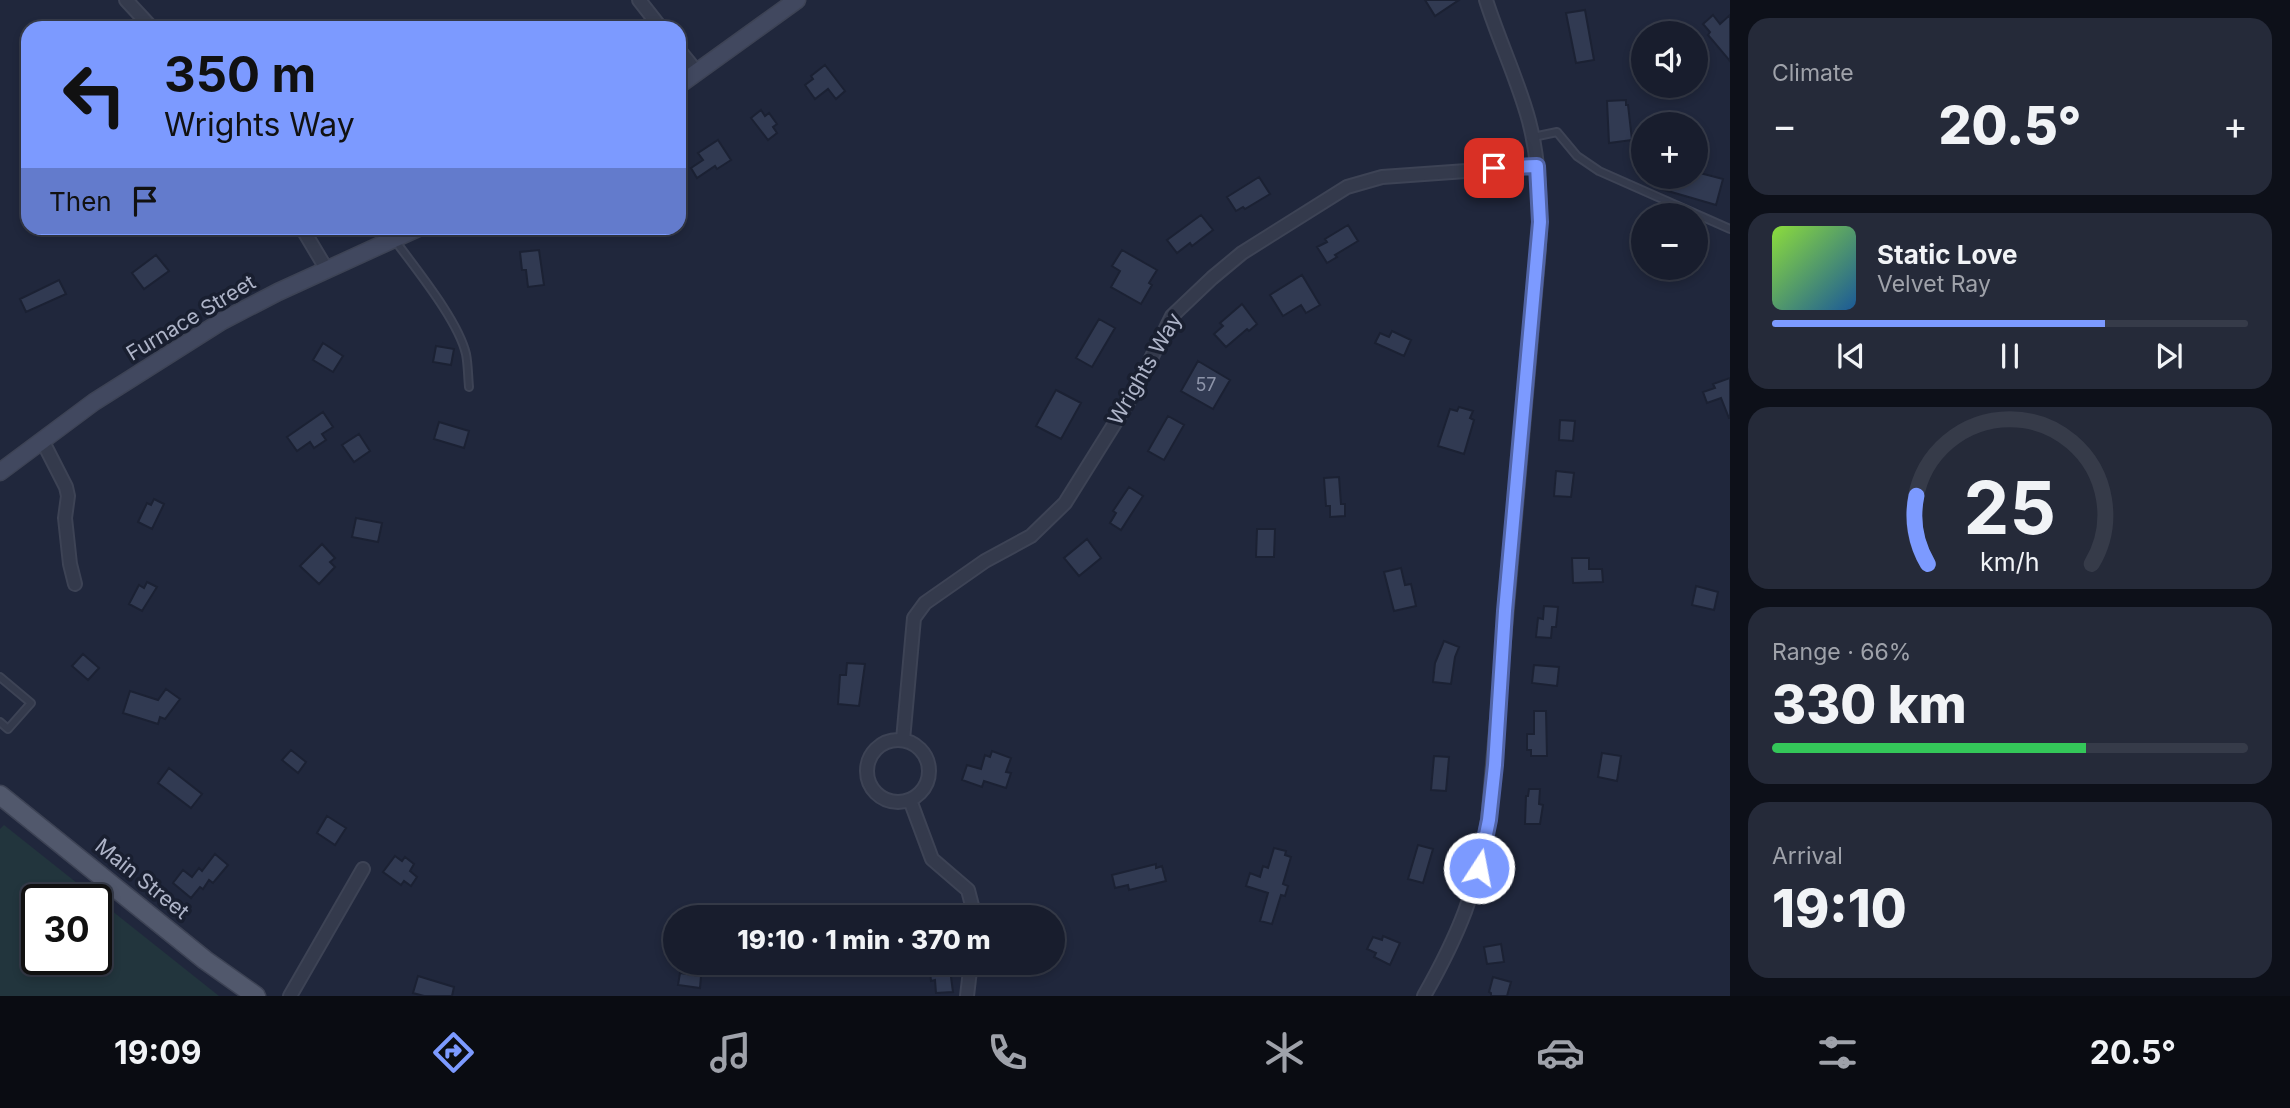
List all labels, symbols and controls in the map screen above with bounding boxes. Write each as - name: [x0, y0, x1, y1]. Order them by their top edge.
- map controls: [1631, 21, 1708, 280]
- button: sound: [1631, 21, 1708, 98]
- text: 350 m: [164, 45, 316, 104]
- icon: left: [49, 49, 140, 140]
- text: Climate: [1772, 59, 1854, 87]
- text: 20.5°: [1938, 94, 2082, 157]
- text: −: [1772, 102, 1797, 148]
- text: +: [2223, 102, 2248, 148]
- text: Wrights Way: [164, 105, 355, 144]
- button: +: [1631, 112, 1708, 189]
- pin: [1464, 138, 1524, 198]
- icon: arrive: [1475, 149, 1513, 187]
- icon: arrive: [126, 182, 164, 220]
- text: Then: [49, 186, 112, 217]
- button: −: [1631, 203, 1708, 280]
- text: Static Love: [1877, 239, 2018, 270]
- street label: Furnace Street: [122, 269, 260, 366]
- text: Velvet Ray: [1877, 270, 1991, 298]
- street label: Wrights Way: [1102, 308, 1187, 429]
- icon: previous: [1832, 337, 1870, 375]
- icon: pause: [1991, 337, 2029, 375]
- icon: next: [2150, 337, 2188, 375]
- house number: 57: [1195, 374, 1217, 395]
- text: 25: [1964, 463, 2056, 552]
- text: km/h: [1980, 547, 2040, 577]
- text: Range · 66%: [1772, 638, 1911, 666]
- text: 330 km: [1772, 673, 1967, 736]
- position arrow: [1442, 831, 1516, 905]
- street label: Main Street: [90, 833, 194, 924]
- text: Arrival: [1772, 842, 1843, 870]
- text: 19:10: [1772, 877, 1907, 940]
- speed limit sign: 30: [21, 884, 112, 975]
- text: 19:10 · 1 min · 370 m: [737, 924, 991, 955]
- icon: directions: [429, 1028, 478, 1077]
- icon: music: [706, 1028, 755, 1077]
- icon: phone: [983, 1028, 1032, 1077]
- icon: climate: [1260, 1028, 1309, 1077]
- icon: car: [1536, 1028, 1585, 1077]
- icon: filters: [1813, 1028, 1862, 1077]
- text: 19:09: [114, 1033, 202, 1072]
- text: 20.5°: [2090, 1033, 2176, 1072]

